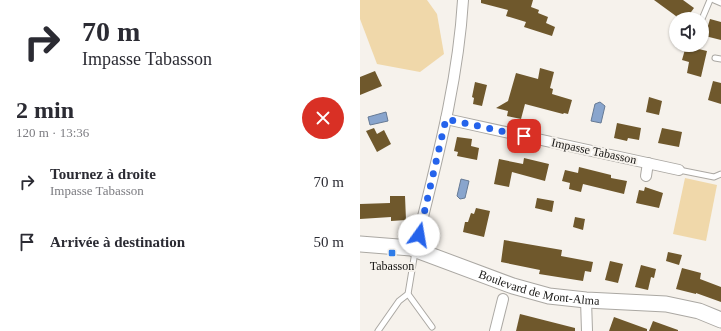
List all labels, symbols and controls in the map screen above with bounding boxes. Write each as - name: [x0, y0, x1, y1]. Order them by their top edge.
- map controls: [669, 12, 709, 52]
- button: sound: [669, 12, 709, 52]
- icon: right: [16, 16, 68, 68]
- text: 70 m: [82, 16, 140, 47]
- text: Impasse Tabasson: [82, 49, 212, 69]
- text: 2 min: [16, 97, 74, 123]
- button: close: [302, 97, 344, 139]
- pin: [507, 119, 541, 153]
- text: 120 m · 13:36: [16, 125, 89, 140]
- icon: arrive: [513, 125, 535, 147]
- street label: Impasse Tabasson: [550, 135, 638, 167]
- text: Tournez à droite: [50, 166, 156, 182]
- icon: right: [16, 171, 38, 193]
- text: 70 m: [314, 174, 344, 190]
- text: Impasse Tabasson: [50, 183, 144, 198]
- position arrow: [398, 214, 440, 256]
- icon: arrive: [16, 231, 38, 253]
- text: Arrivée à destination: [50, 234, 185, 250]
- text: 50 m: [314, 234, 344, 250]
- marker: Tabasson: [387, 248, 397, 258]
- place label: Tabasson: [370, 259, 414, 273]
- street label: Boulevard de Mont-Alma: [477, 267, 600, 308]

